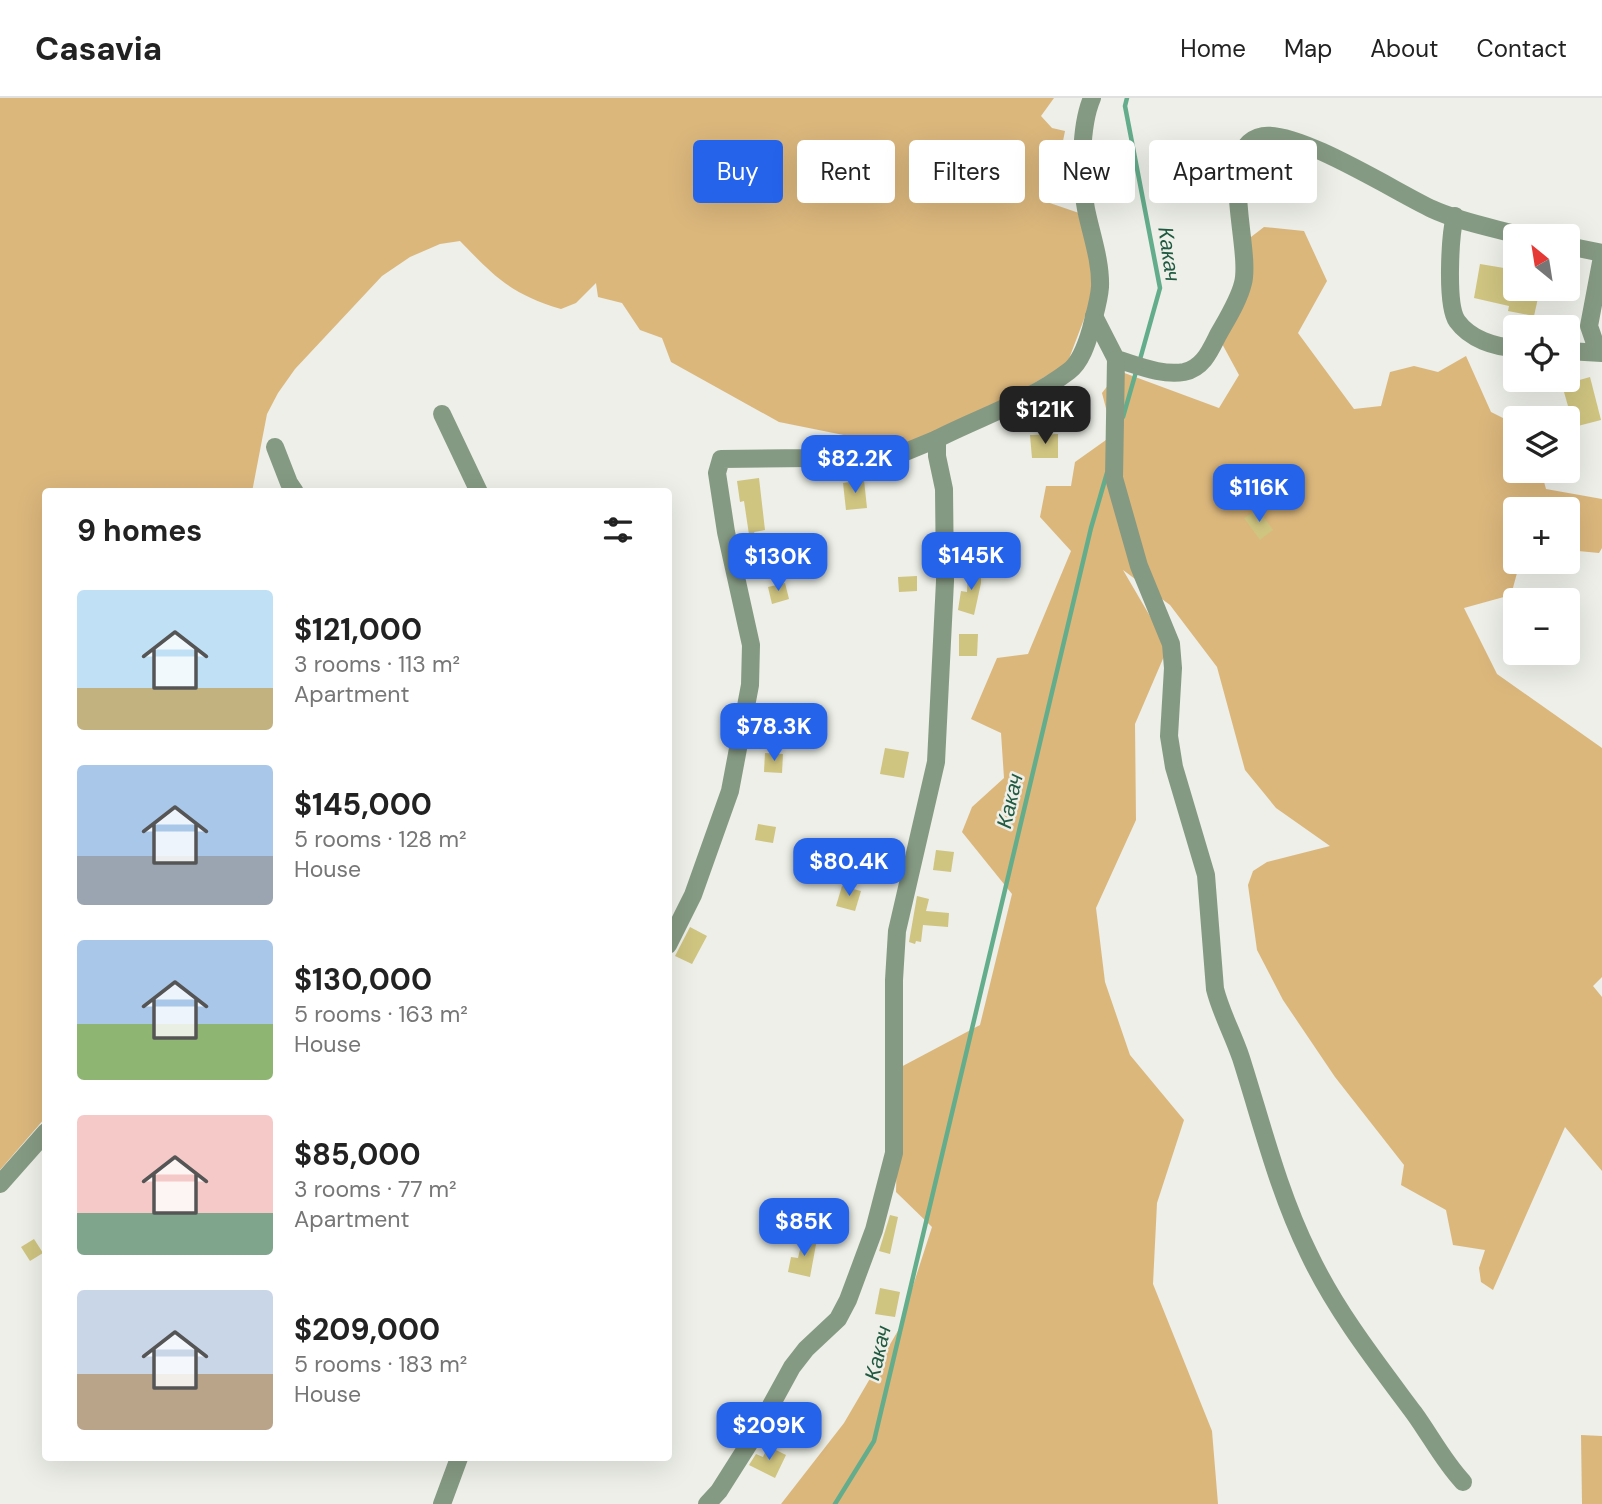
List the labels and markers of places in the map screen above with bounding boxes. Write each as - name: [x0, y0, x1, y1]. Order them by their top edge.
- pin: $121K: [996, 386, 1094, 446]
- pin: $82.2K: [798, 436, 912, 495]
- pin: $116K: [1210, 464, 1308, 524]
- pin: $145K: [922, 532, 1020, 592]
- pin: $130K: [729, 533, 827, 593]
- pin: $78.3K: [717, 704, 831, 763]
- pin: $80.4K: [792, 838, 906, 898]
- pin: $85K: [763, 1198, 845, 1258]
- pin: $209K: [720, 1402, 818, 1462]

